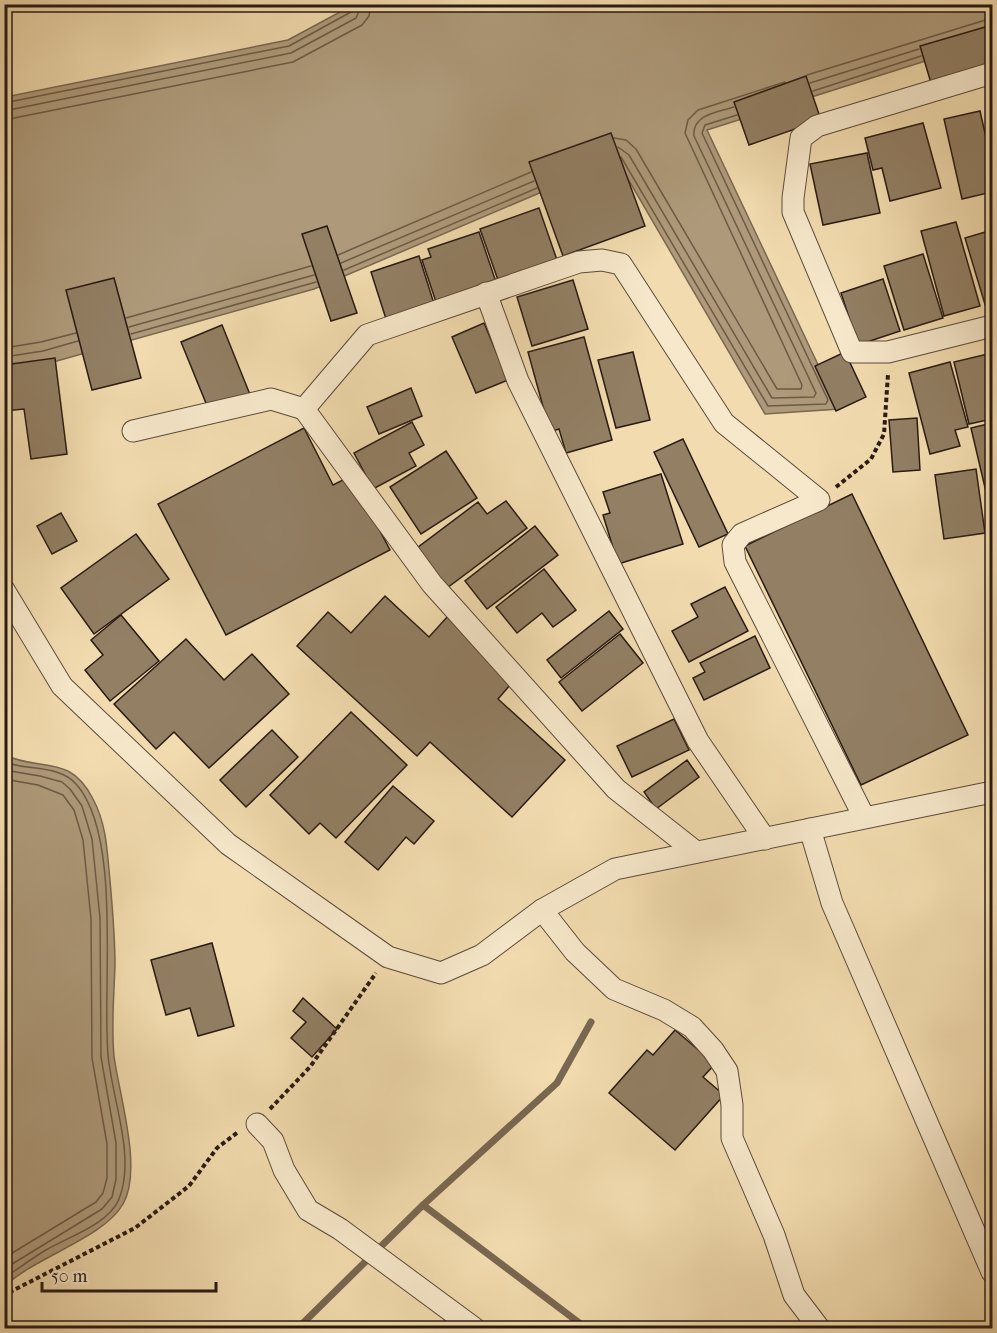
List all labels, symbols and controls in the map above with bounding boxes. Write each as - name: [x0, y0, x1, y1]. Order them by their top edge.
- scale bar: [42, 1255, 216, 1293]
- text: 50 m: [51, 1266, 88, 1287]

